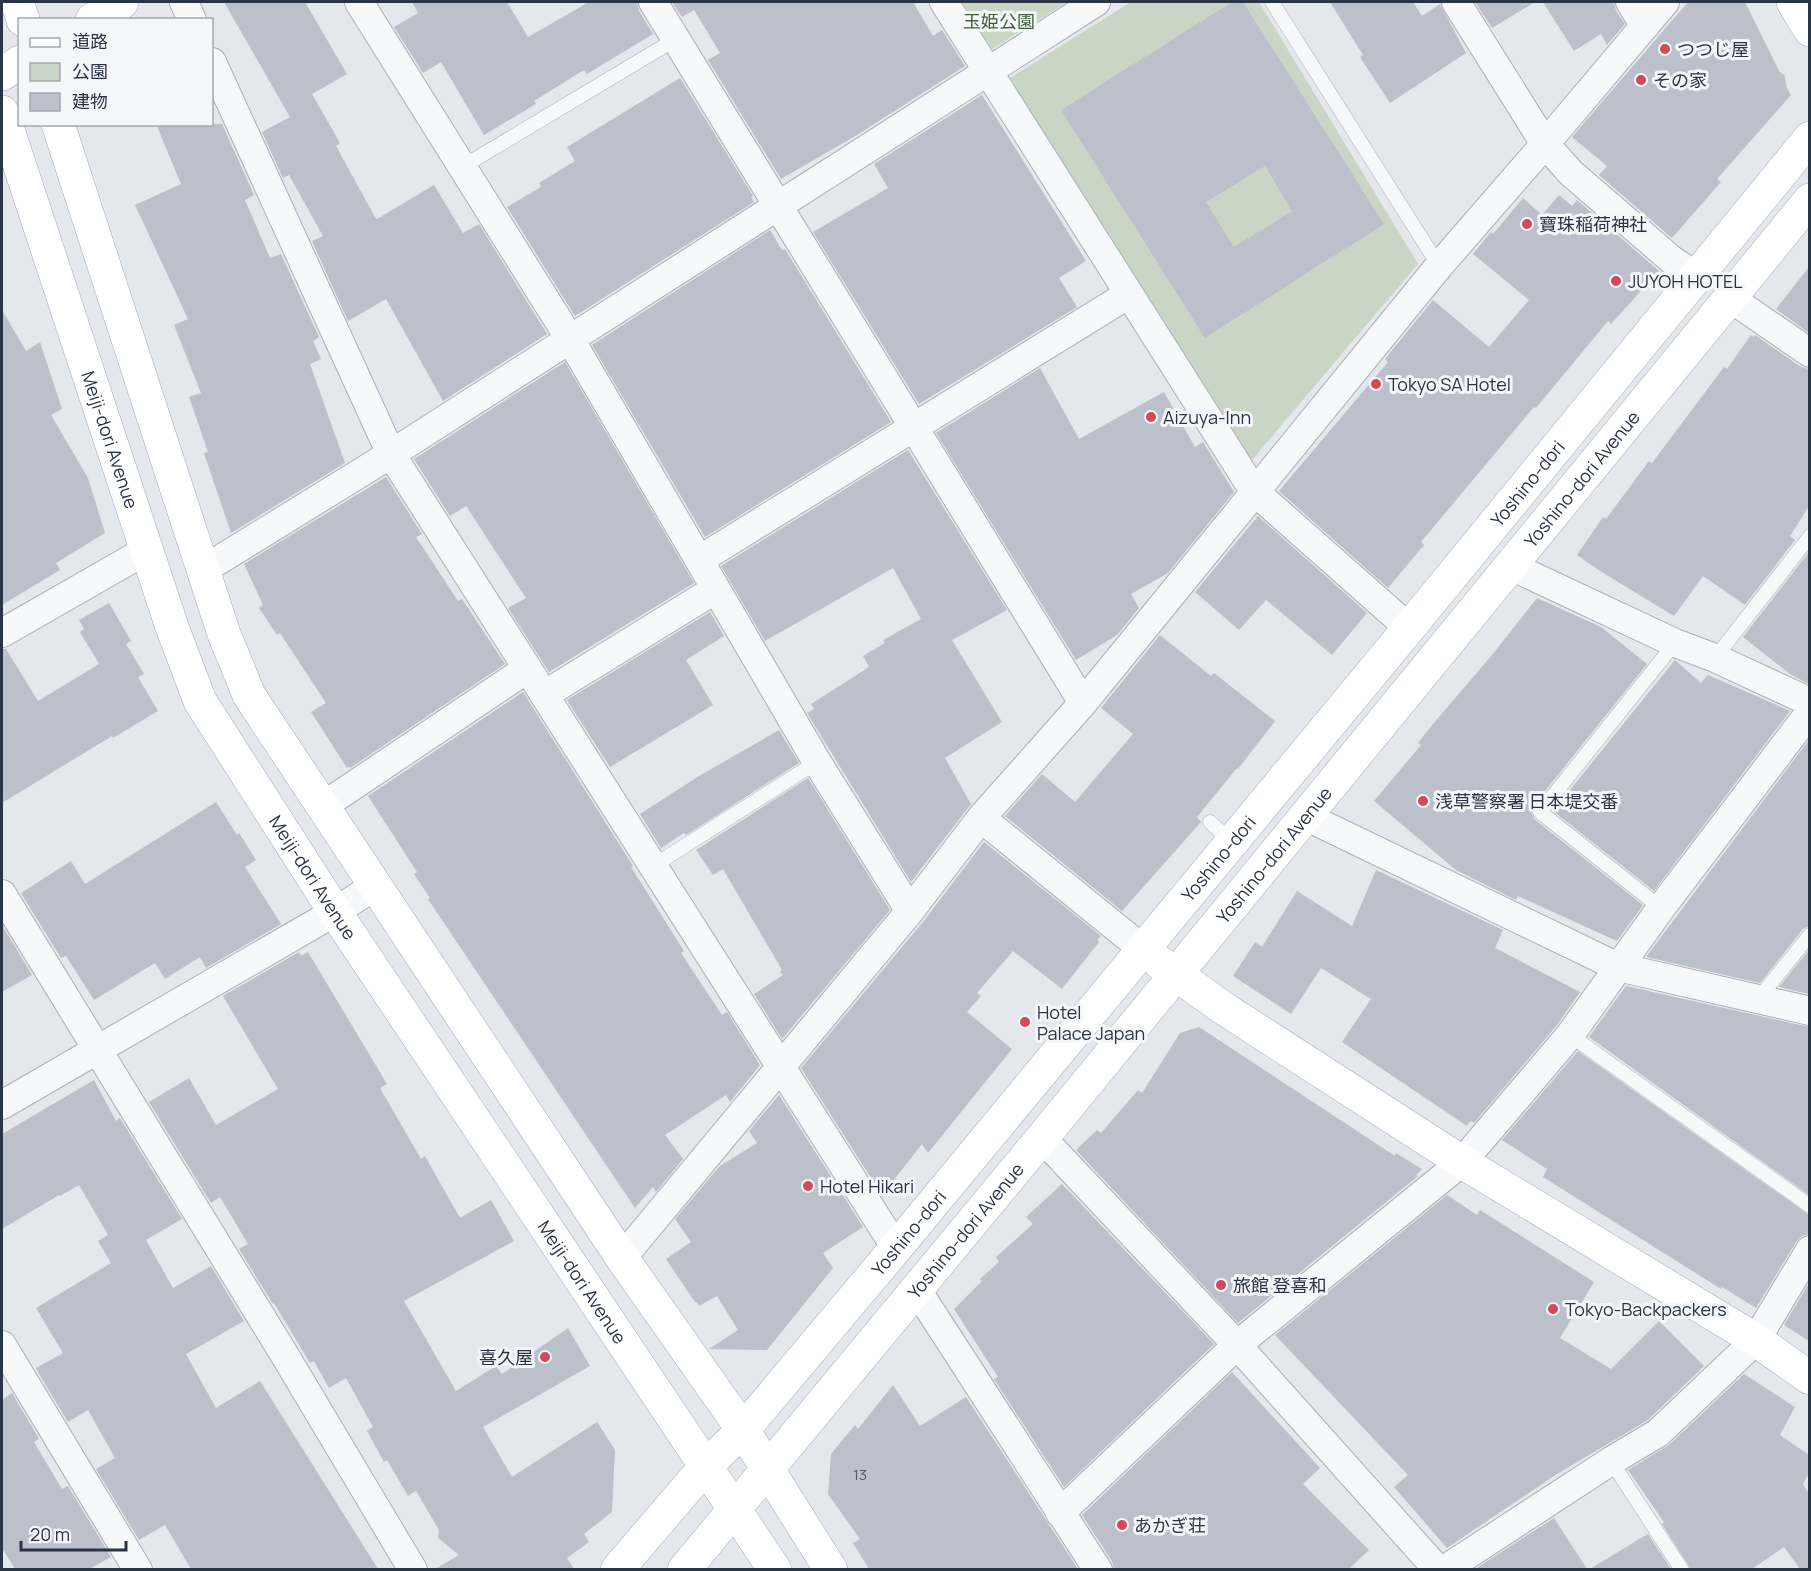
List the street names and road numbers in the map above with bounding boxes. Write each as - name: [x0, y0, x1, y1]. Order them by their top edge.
- street label: Meiji-dori Avenue: [76, 368, 144, 512]
- street label: Yoshino-dori Avenue: [1520, 406, 1644, 552]
- street label: Yoshino-dori: [1487, 436, 1569, 530]
- street label: Yoshino-dori Avenue: [1211, 782, 1335, 928]
- street label: Meiji-dori Avenue: [264, 811, 362, 944]
- street label: Yoshino-dori: [1178, 812, 1260, 906]
- street label: Yoshino-dori Avenue: [903, 1158, 1027, 1304]
- street label: Yoshino-dori: [867, 1186, 951, 1280]
- street label: Meiji-dori Avenue: [533, 1216, 632, 1348]

